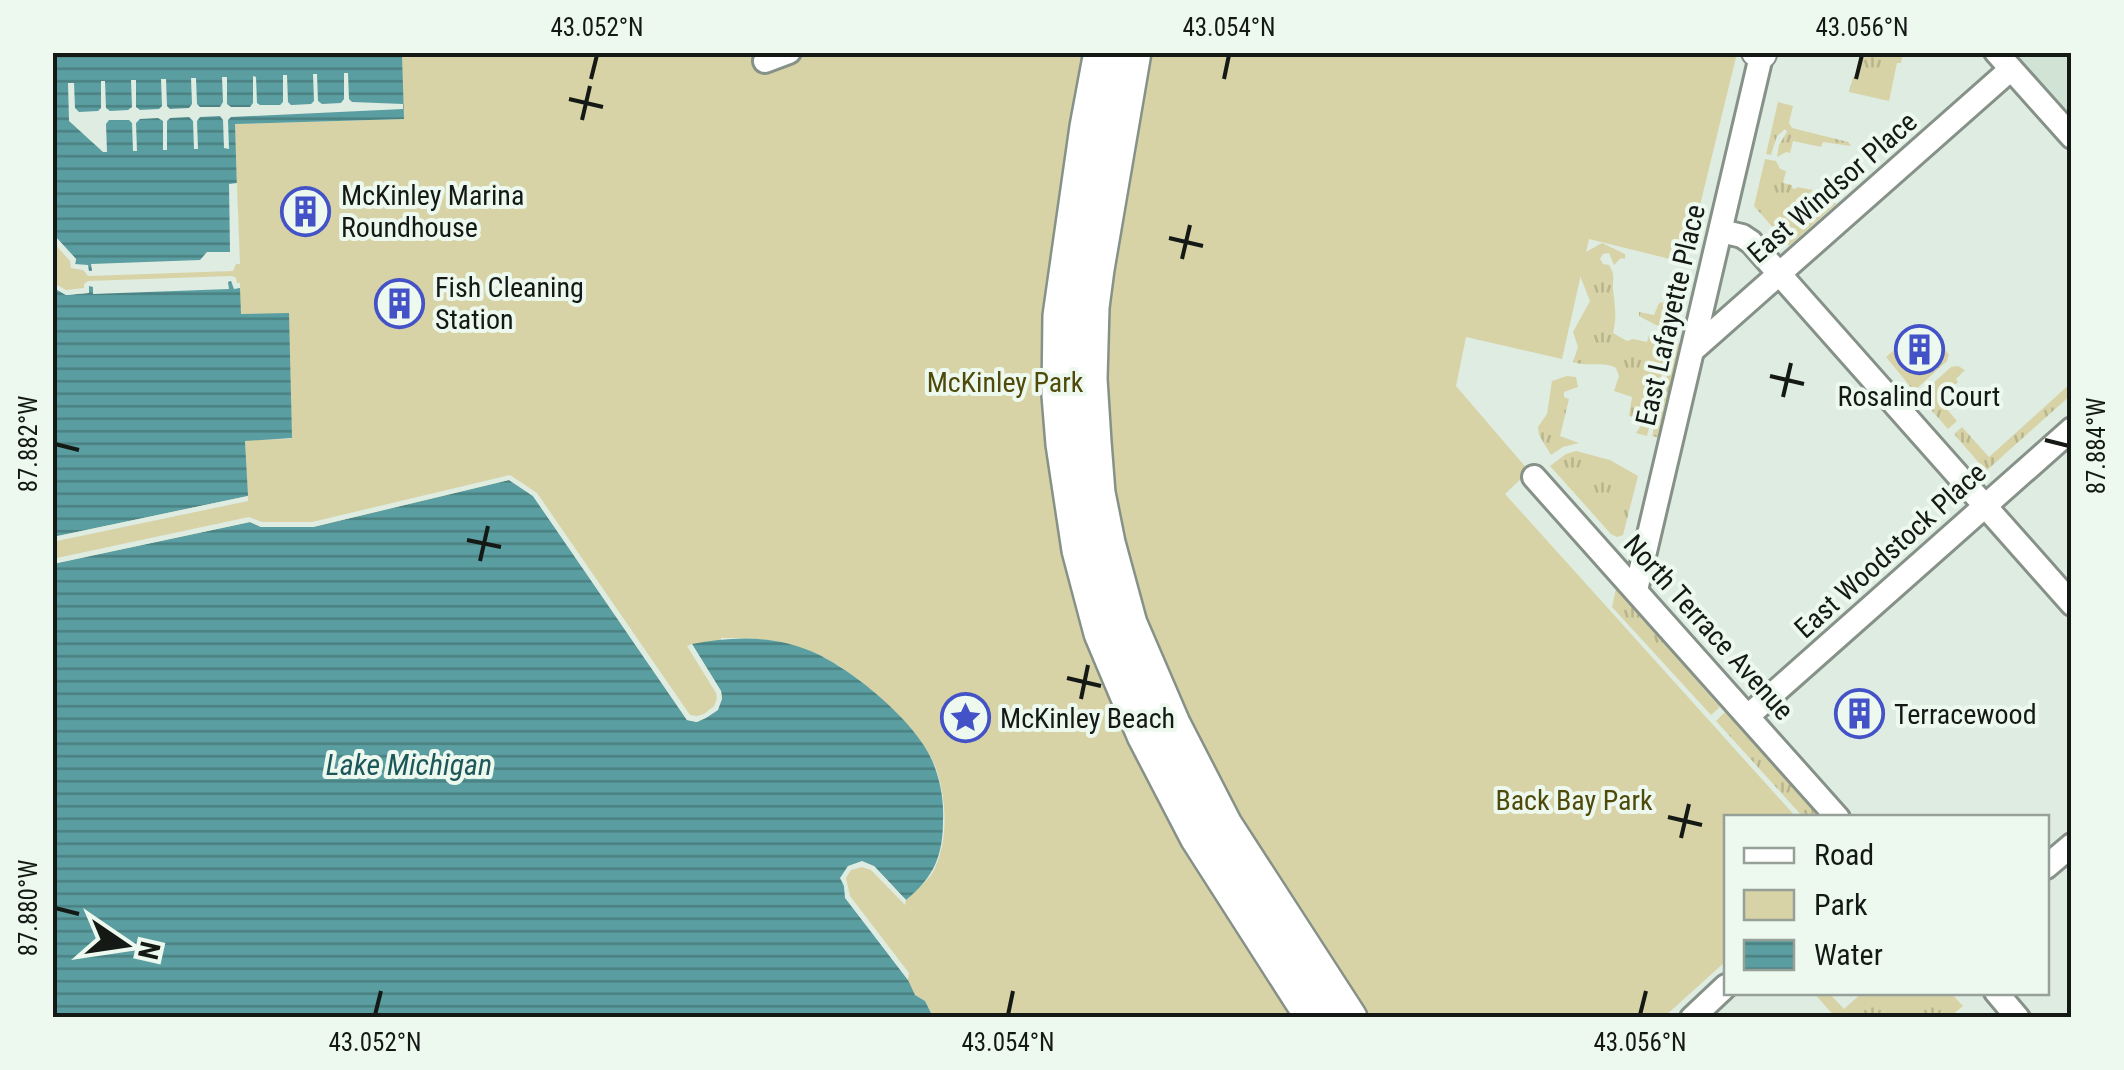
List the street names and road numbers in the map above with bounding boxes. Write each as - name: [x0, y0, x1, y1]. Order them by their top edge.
- street label: East Windsor Place: [1741, 105, 1924, 270]
- street label: East Lafayette Place: [1629, 201, 1712, 429]
- street label: East Woodstock Place: [1788, 456, 1993, 645]
- street label: North Terrace Avenue: [1617, 528, 1800, 727]

